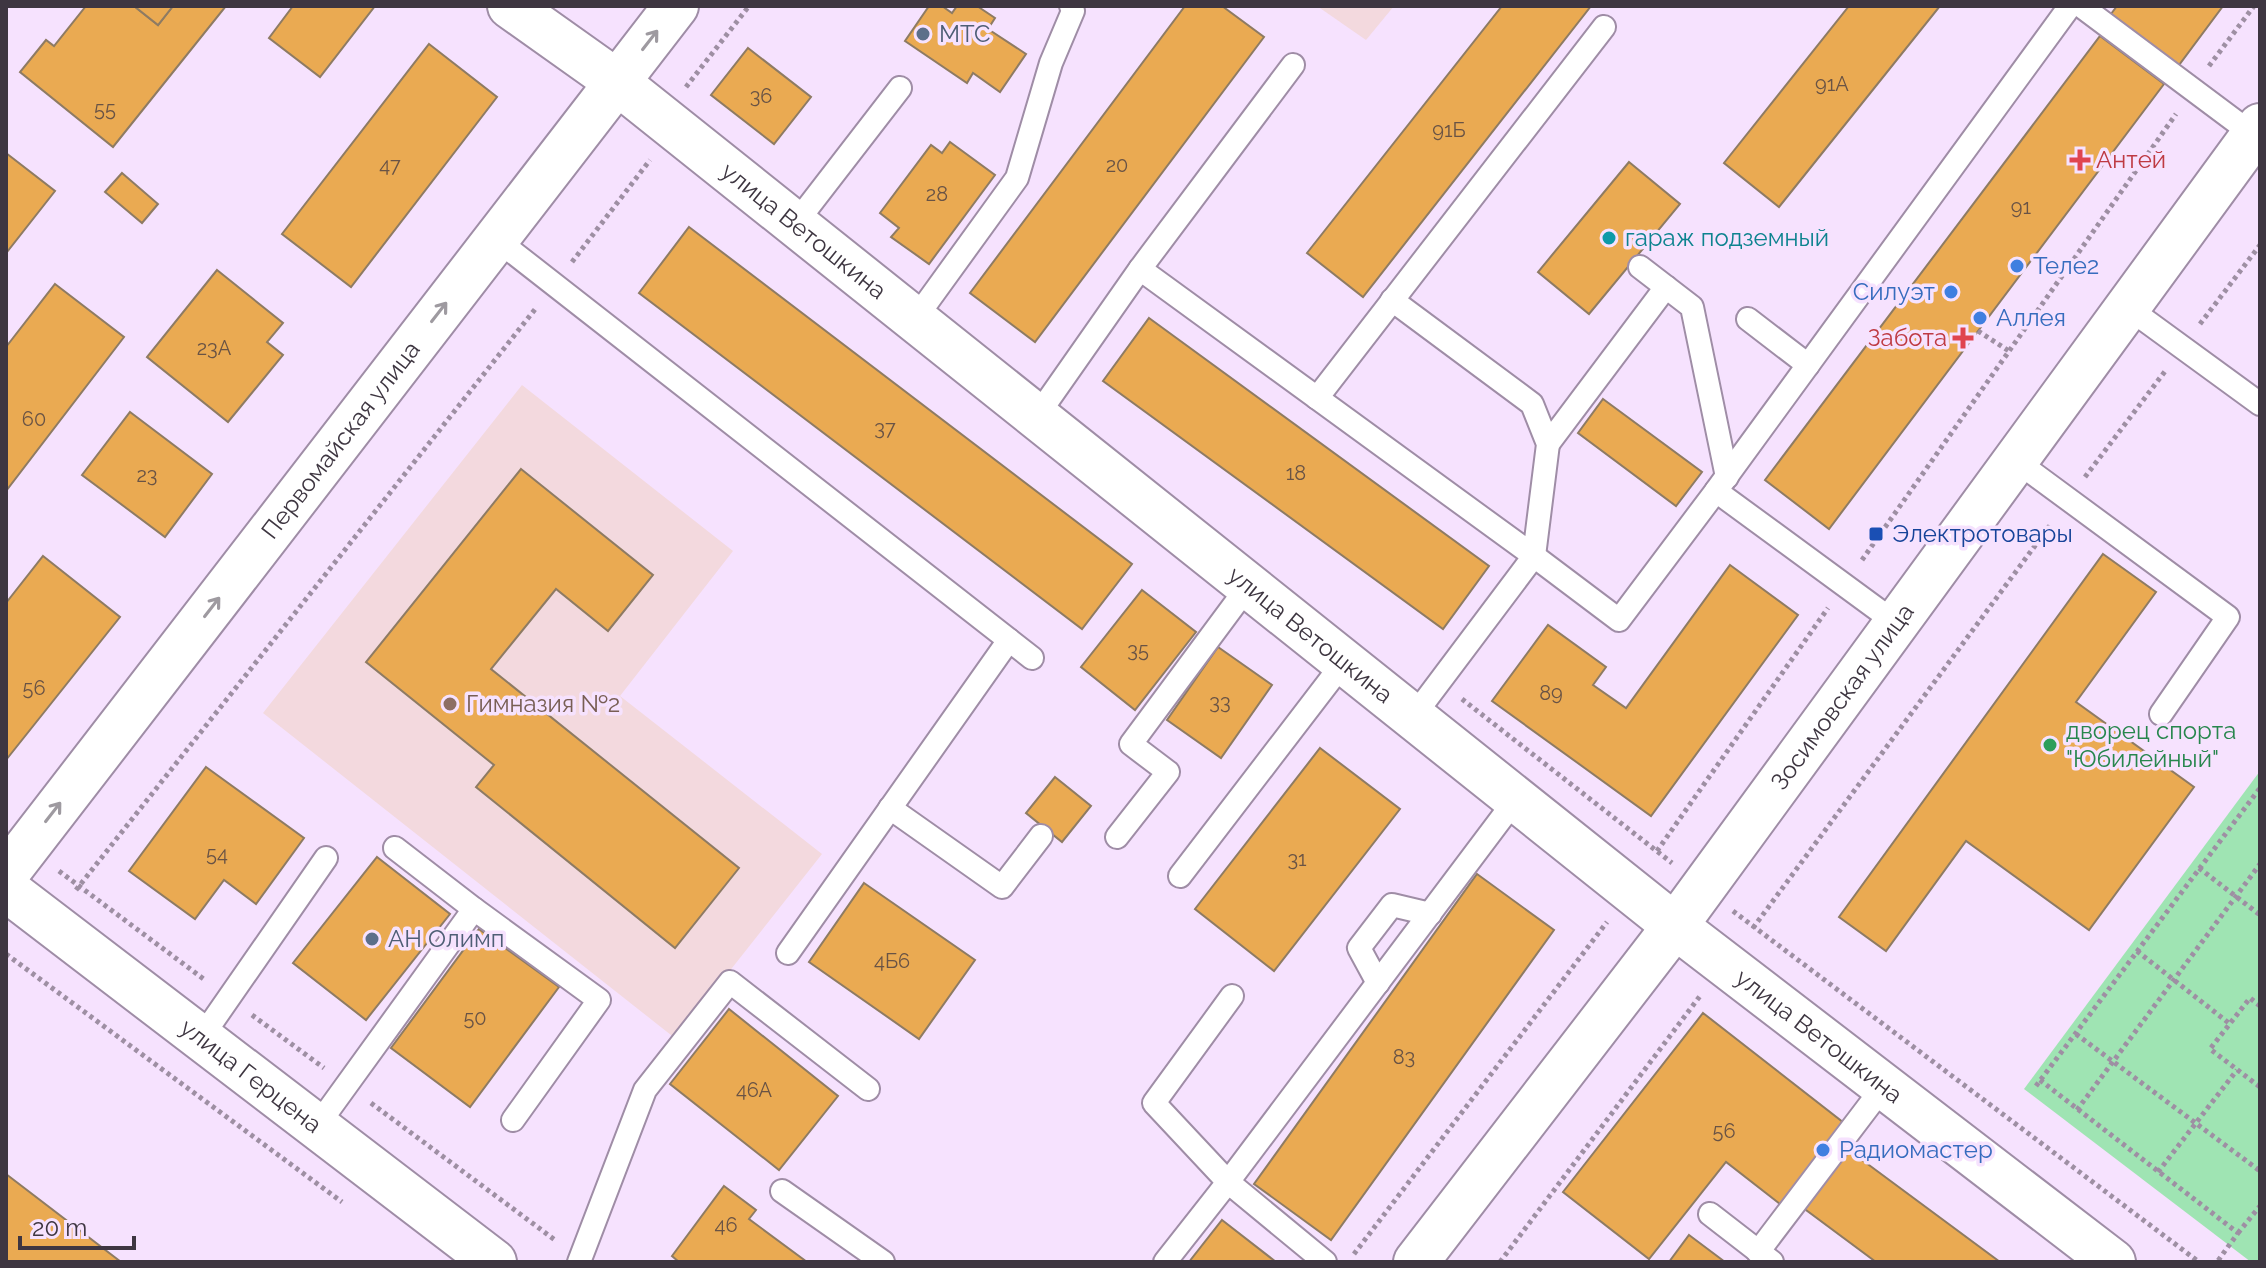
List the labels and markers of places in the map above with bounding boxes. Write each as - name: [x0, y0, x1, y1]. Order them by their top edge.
- place label: МТС: [939, 19, 991, 48]
- marker: МТС: [914, 25, 932, 43]
- place label: Антей: [2096, 145, 2166, 174]
- marker: Антей: [2071, 151, 2089, 169]
- place label: гараж подземный: [1625, 223, 1829, 252]
- marker: гараж подземный: [1600, 229, 1618, 247]
- place label: Теле2: [2033, 251, 2099, 280]
- marker: Теле2: [2008, 257, 2026, 275]
- place label: Силуэт: [1853, 277, 1936, 306]
- marker: Силуэт: [1942, 283, 1960, 301]
- place label: Аллея: [1996, 303, 2066, 332]
- marker: Аллея: [1971, 309, 1989, 327]
- place label: Забота: [1868, 323, 1947, 352]
- marker: Забота: [1954, 329, 1972, 347]
- place label: Электротовары: [1892, 519, 2073, 548]
- marker: Электротовары: [1867, 525, 1885, 543]
- place label: Гимназия №2: [466, 689, 620, 718]
- marker: Гимназия №2: [441, 695, 459, 713]
- place label: дворец спорта "Юбилейный": [2066, 716, 2236, 773]
- marker: дворец спорта "Юбилейный": [2041, 736, 2059, 754]
- place label: АН Олимп: [388, 924, 504, 953]
- marker: АН Олимп: [363, 930, 381, 948]
- place label: Радиомастер: [1839, 1135, 1993, 1164]
- marker: Радиомастер: [1814, 1141, 1832, 1159]

